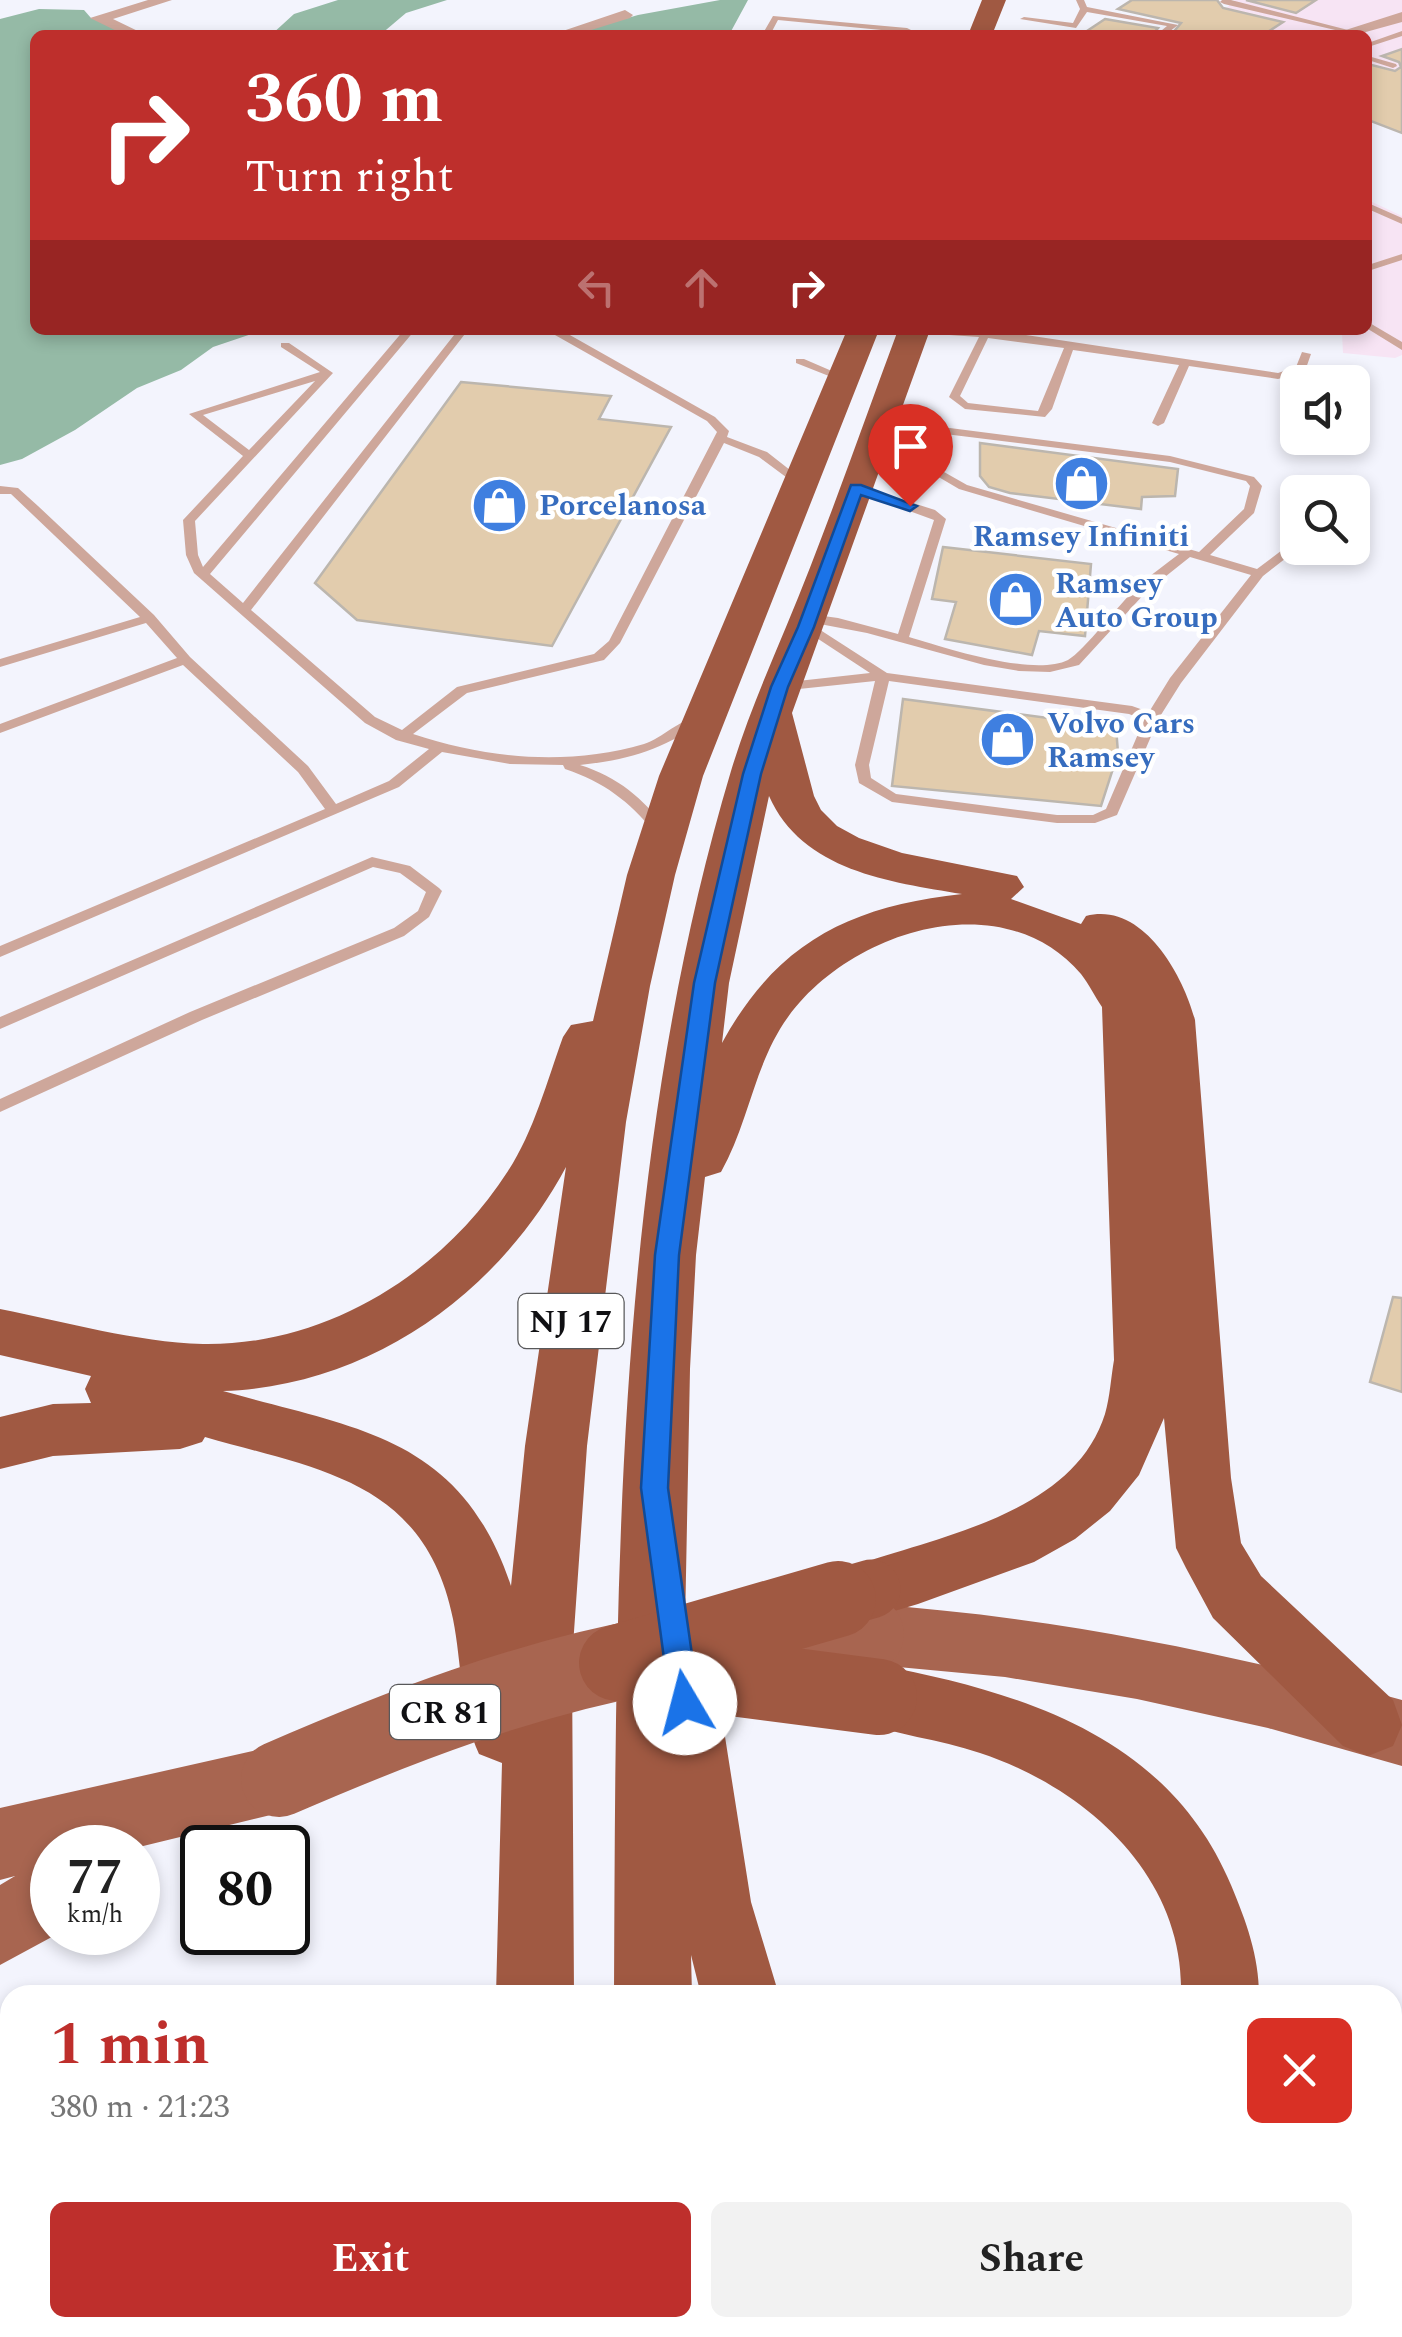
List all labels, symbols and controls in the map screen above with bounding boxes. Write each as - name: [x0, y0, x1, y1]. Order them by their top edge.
- text: 360 m: [245, 47, 443, 153]
- icon: right: [80, 70, 210, 200]
- text: Turn right: [245, 143, 454, 212]
- icon: left: [569, 260, 624, 315]
- icon: ahead: [674, 260, 729, 315]
- icon: right: [779, 260, 834, 315]
- map controls: [1280, 365, 1370, 565]
- button: sound: [1280, 365, 1370, 455]
- pin: [868, 404, 953, 507]
- icon: arrive: [883, 419, 938, 474]
- shop icon: Ramsey Infiniti: [1051, 454, 1111, 514]
- shop icon: Porcelanosa: [470, 475, 530, 535]
- button: search: [1280, 475, 1370, 565]
- place label: Porcelanosa: [539, 483, 707, 529]
- place label: Ramsey Infiniti: [973, 514, 1189, 560]
- place label: Ramsey Auto Group: [1055, 561, 1218, 641]
- shop icon: Ramsey Auto Group: [986, 570, 1046, 630]
- place label: Volvo Cars Ramsey: [1047, 701, 1195, 781]
- shop icon: Volvo Cars Ramsey: [978, 710, 1038, 770]
- road number: NJ 17: [518, 1294, 624, 1348]
- position arrow: [633, 1651, 737, 1755]
- road number: CR 81: [390, 1685, 500, 1739]
- speed limit sign: 80: [180, 1825, 310, 1955]
- text: 77: [67, 1840, 123, 1916]
- text: km/h: [67, 1896, 123, 1934]
- text: 1 min: [50, 1999, 210, 2091]
- button: close: [1247, 2018, 1352, 2123]
- text: 380 m · 21:23: [50, 2083, 230, 2132]
- button: Exit: [50, 2202, 691, 2317]
- button: Share: [711, 2202, 1352, 2317]

